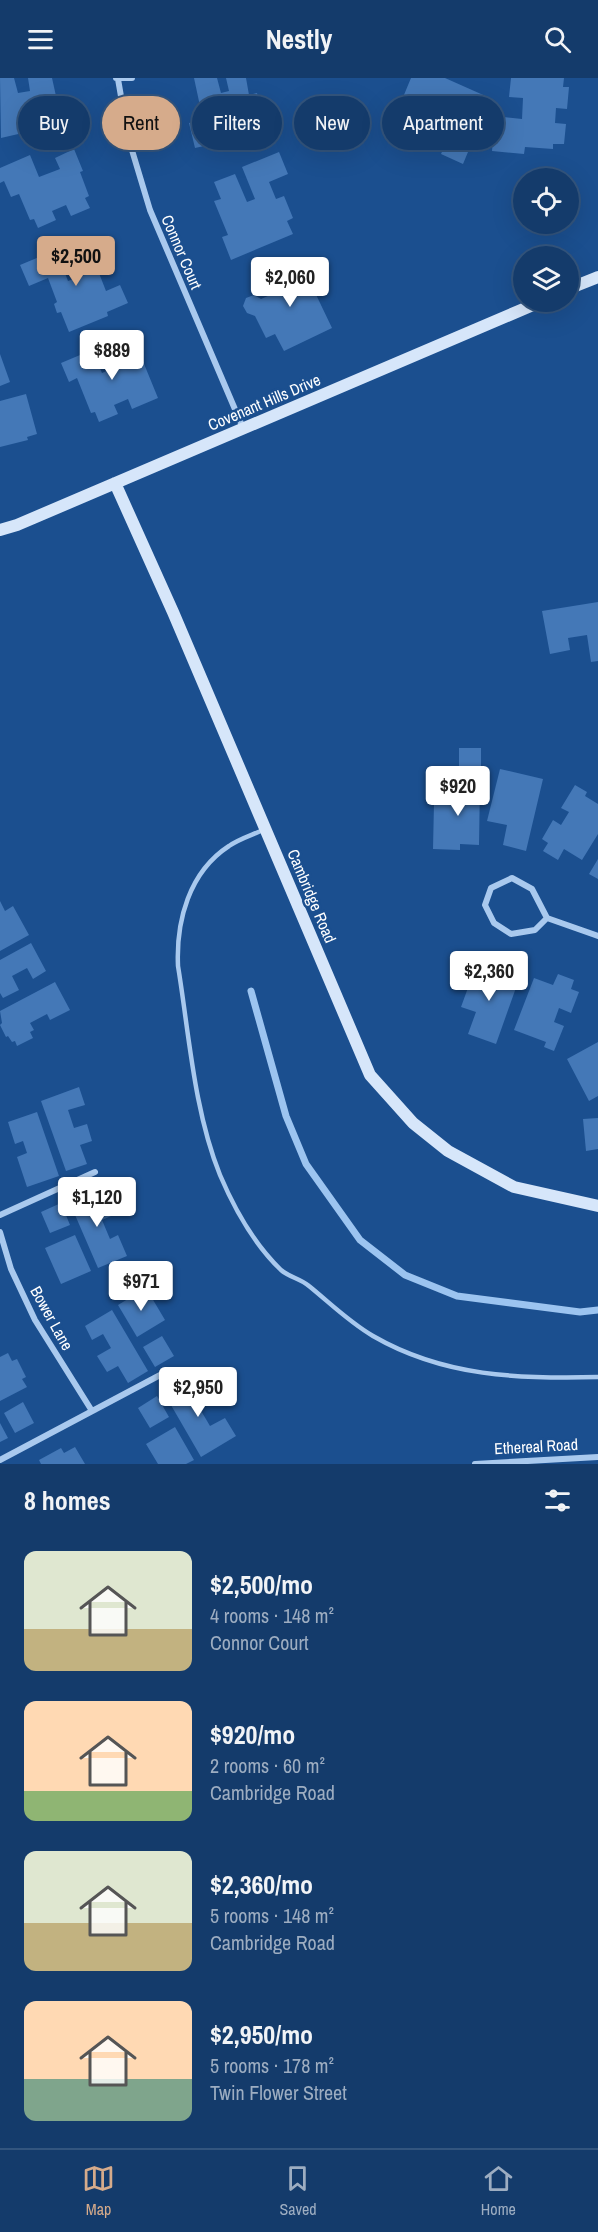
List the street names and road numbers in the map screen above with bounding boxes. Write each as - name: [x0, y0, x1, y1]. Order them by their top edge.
- street label: Connor Court: [156, 211, 208, 293]
- street label: Covenant Hills Drive: [204, 368, 324, 436]
- street label: Cambridge Road: [282, 846, 342, 946]
- street label: Bower Lane: [25, 1282, 79, 1354]
- street label: Ethereal Road: [494, 1433, 578, 1459]

